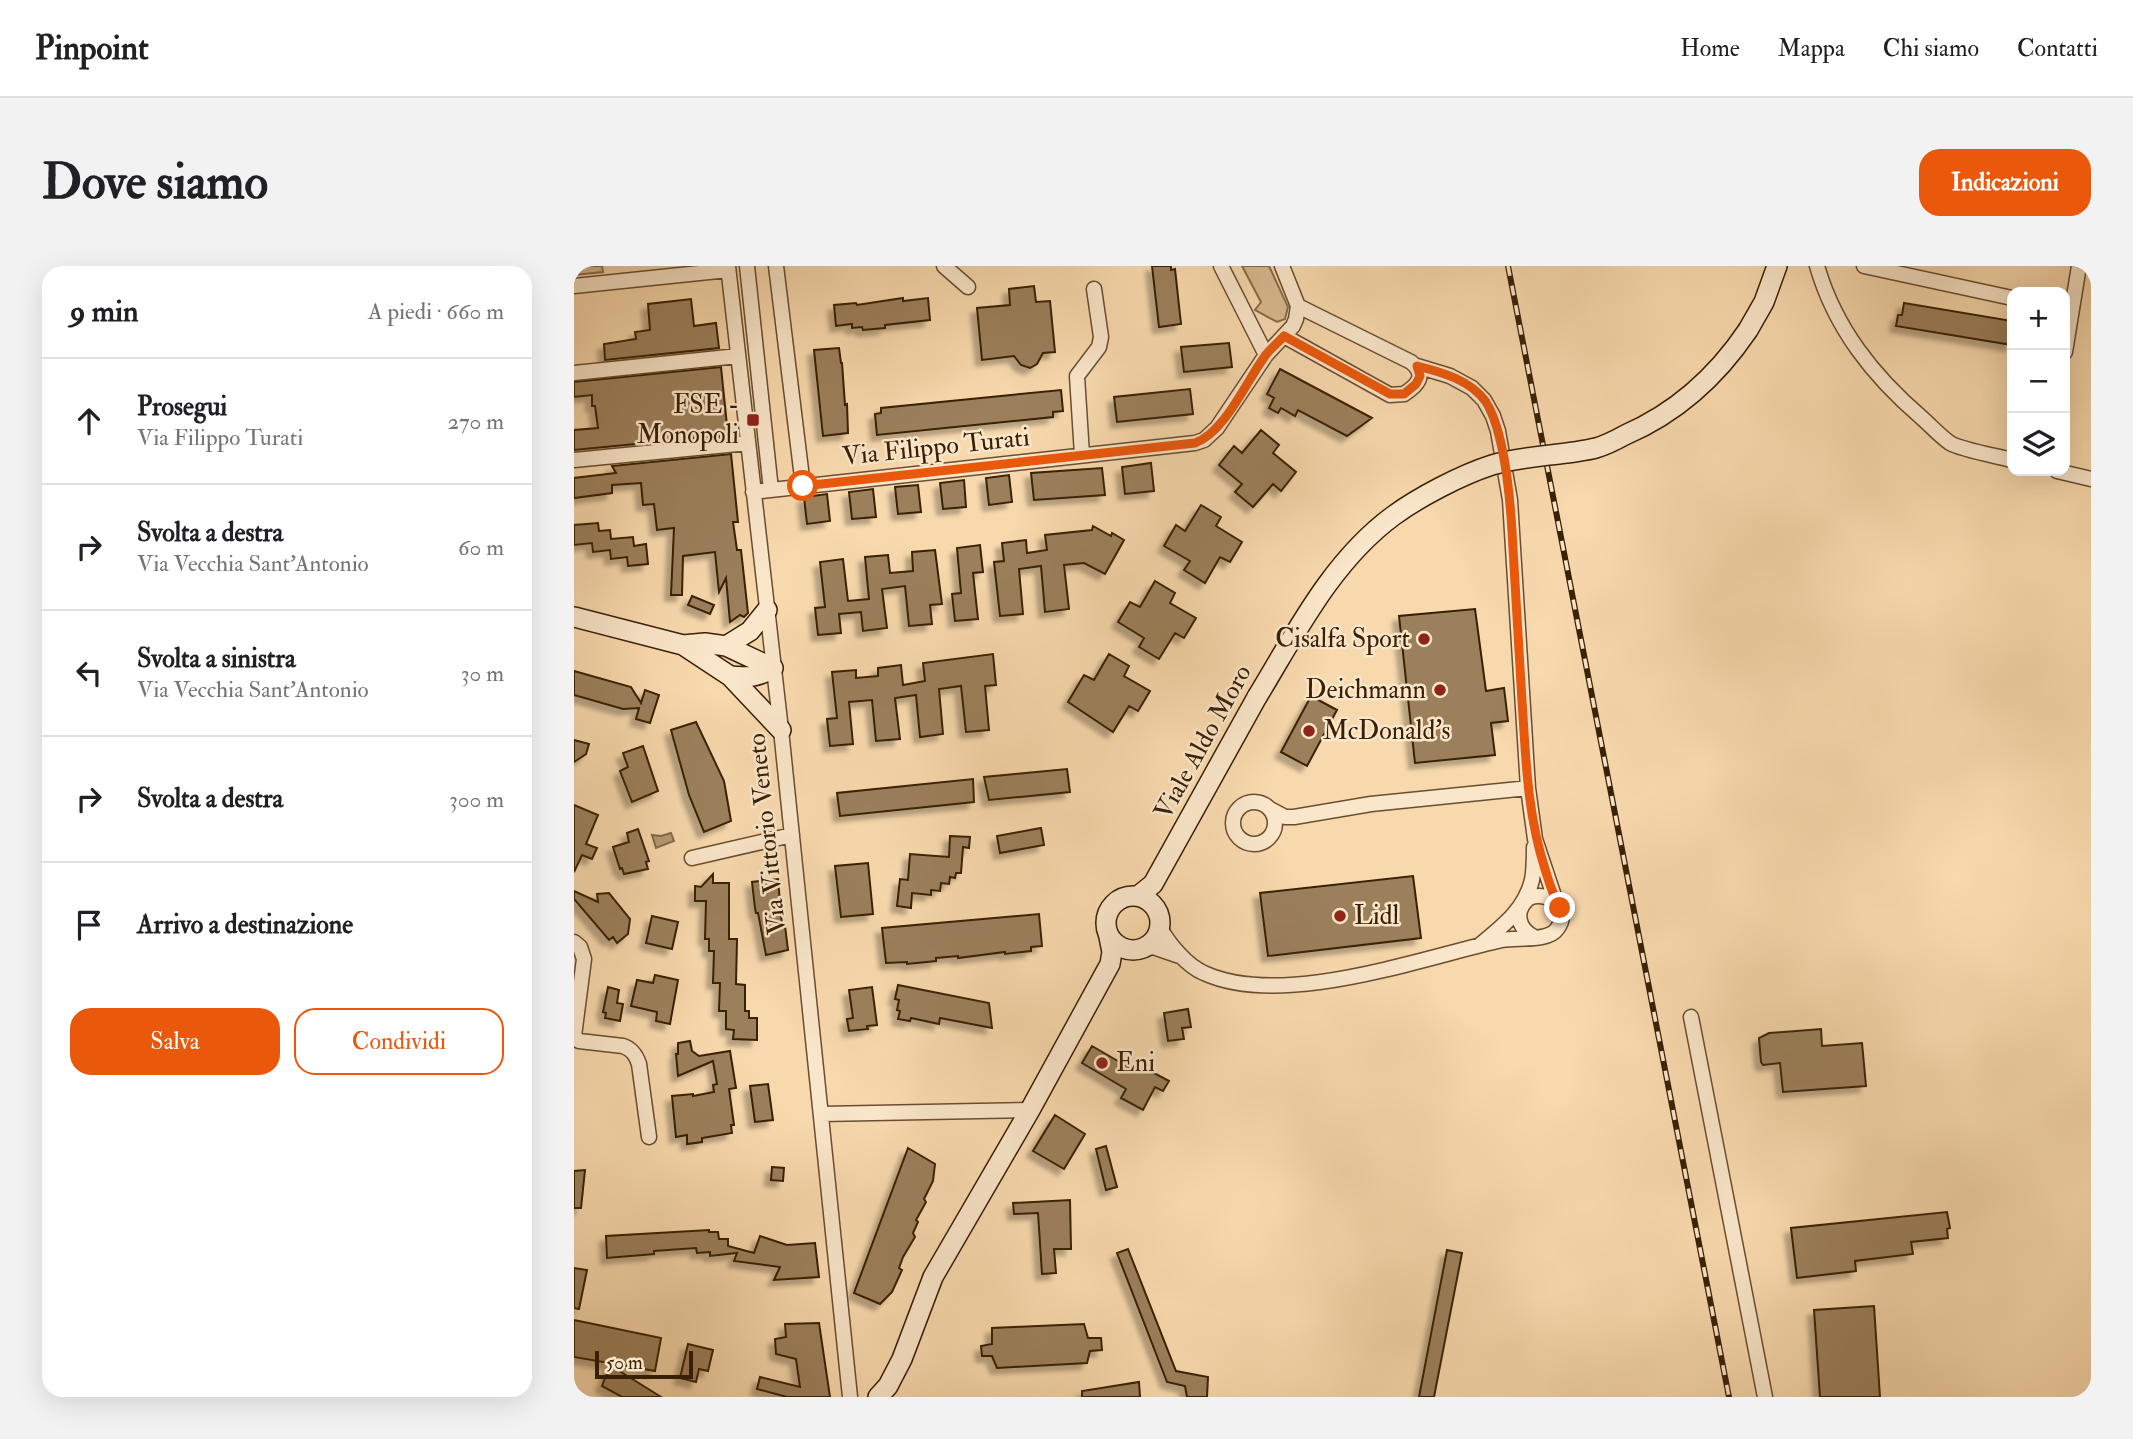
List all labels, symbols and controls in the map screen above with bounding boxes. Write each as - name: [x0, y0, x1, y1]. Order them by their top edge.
- text: Pinpoint: [35, 28, 149, 69]
- text: Home: [1680, 33, 1740, 64]
- text: Mappa: [1778, 33, 1845, 64]
- text: Chi siamo: [1883, 33, 1979, 64]
- text: Contatti: [2017, 33, 2098, 64]
- button: Indicazioni: [1919, 149, 2091, 216]
- text: Dove siamo: [42, 152, 268, 213]
- map controls: [2007, 287, 2070, 476]
- button: +: [2007, 287, 2070, 350]
- text: 9 min: [70, 293, 138, 330]
- text: A piedi · 660 m: [368, 297, 504, 326]
- button: −: [2007, 350, 2070, 413]
- place label: FSE - Monopoli: [637, 389, 739, 452]
- text: Prosegui: [137, 391, 227, 423]
- icon: ahead: [70, 402, 108, 440]
- text: 270 m: [447, 407, 504, 436]
- marker: FSE - Monopoli: [745, 412, 761, 428]
- button: layers: [2007, 413, 2070, 476]
- street label: Via Filippo Turati: [841, 421, 1031, 474]
- text: Via Filippo Turati: [137, 423, 303, 452]
- route start: [787, 470, 818, 501]
- text: Svolta a destra: [137, 517, 283, 549]
- icon: right: [70, 528, 108, 566]
- text: 60 m: [458, 533, 504, 562]
- text: Via Vecchia Sant'Antonio: [137, 549, 369, 578]
- place label: Cisalfa Sport: [1275, 623, 1410, 656]
- marker: Cisalfa Sport: [1416, 631, 1432, 647]
- text: Svolta a sinistra: [137, 643, 296, 675]
- icon: left: [70, 654, 108, 692]
- text: 30 m: [461, 659, 504, 688]
- street label: Viale Aldo Moro: [1147, 659, 1259, 825]
- place label: Deichmann: [1305, 674, 1426, 706]
- text: Via Vecchia Sant'Antonio: [137, 675, 369, 704]
- marker: Deichmann: [1432, 682, 1448, 698]
- place label: McDonald's: [1323, 715, 1450, 747]
- marker: McDonald's: [1301, 723, 1317, 739]
- street label: Via Vittorio Veneto: [741, 732, 793, 936]
- icon: right: [70, 780, 108, 818]
- text: Svolta a destra: [137, 783, 283, 815]
- text: 300 m: [449, 785, 504, 814]
- route end: [1544, 892, 1575, 923]
- place label: Lidl: [1354, 900, 1399, 932]
- icon: arrive: [70, 906, 108, 944]
- marker: Lidl: [1332, 908, 1348, 924]
- text: Arrivo a destinazione: [137, 909, 353, 941]
- button: Salva: [70, 1008, 280, 1075]
- button: Condividi: [294, 1008, 504, 1075]
- place label: Eni: [1116, 1047, 1155, 1079]
- marker: Eni: [1094, 1055, 1110, 1071]
- scale bar: [595, 1348, 693, 1380]
- text: 50 m: [606, 1351, 643, 1375]

